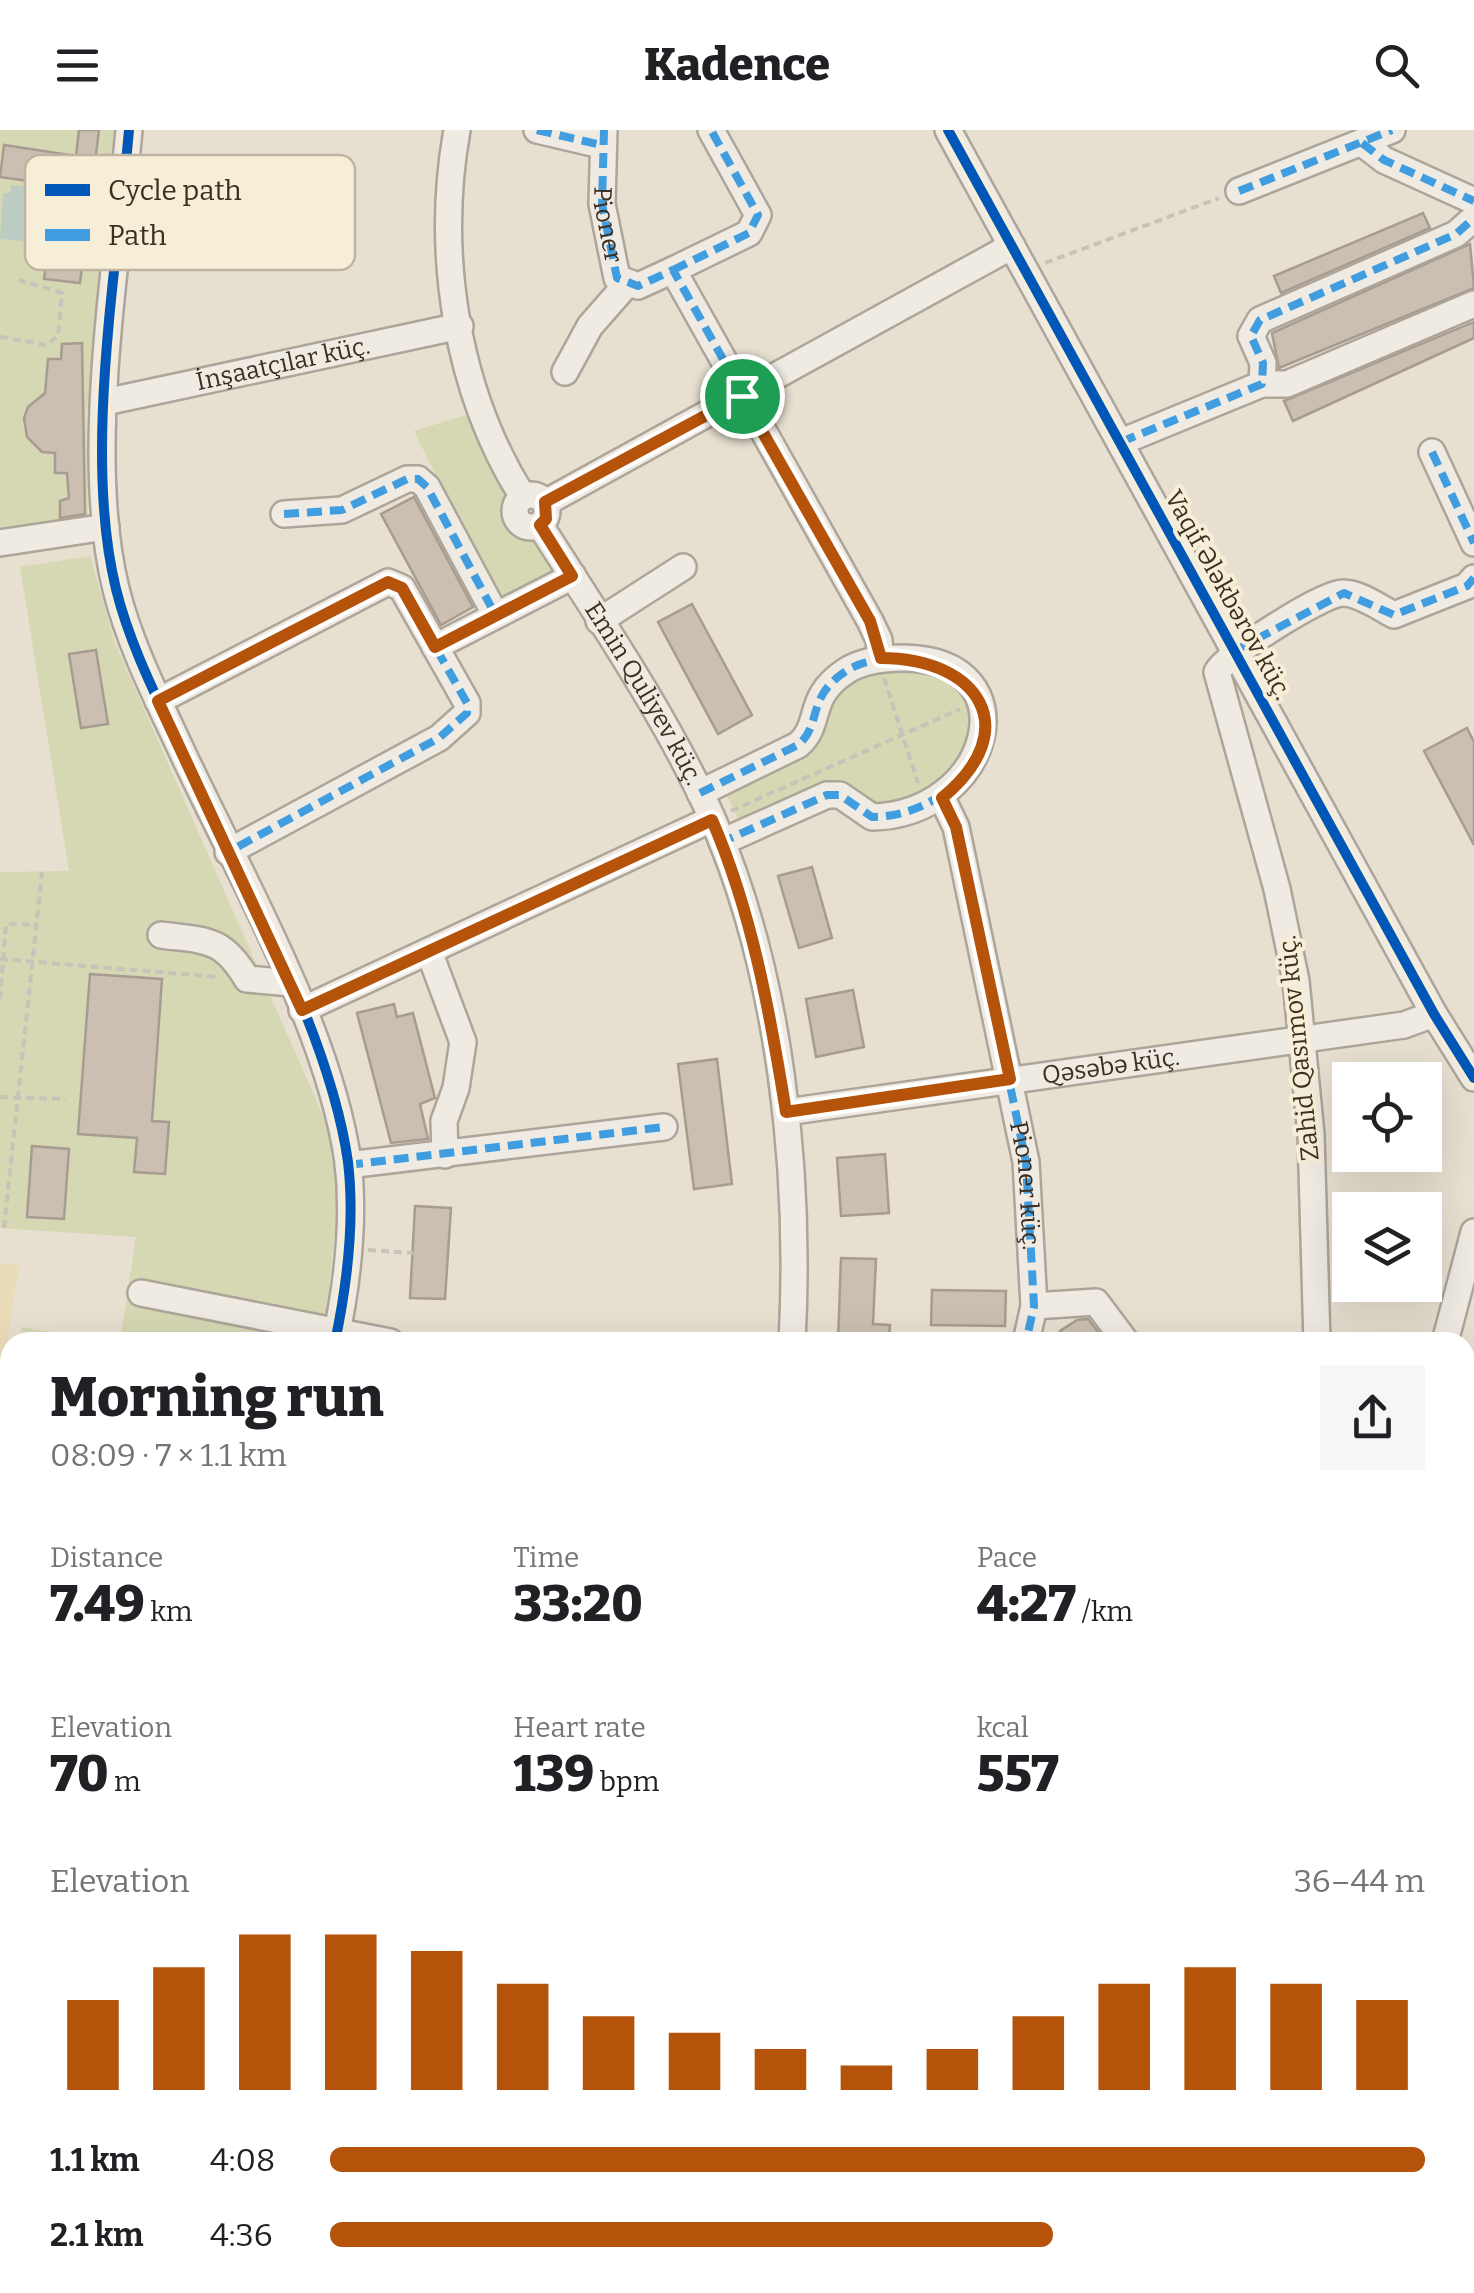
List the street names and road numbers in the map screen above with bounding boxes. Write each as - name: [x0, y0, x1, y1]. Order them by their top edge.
- street label: Pioner: [587, 186, 629, 265]
- street label: İnşaatçılar küç.: [193, 331, 373, 397]
- street label: Vaqif Ələkbərov küç.: [1158, 485, 1298, 705]
- street label: Emin Quliyev küç.: [578, 596, 709, 790]
- street label: Zahid Qasımov küç.: [1272, 934, 1326, 1162]
- street label: Qəsəbə küç.: [1040, 1042, 1182, 1091]
- street label: Pioner küç.: [1003, 1119, 1046, 1251]

